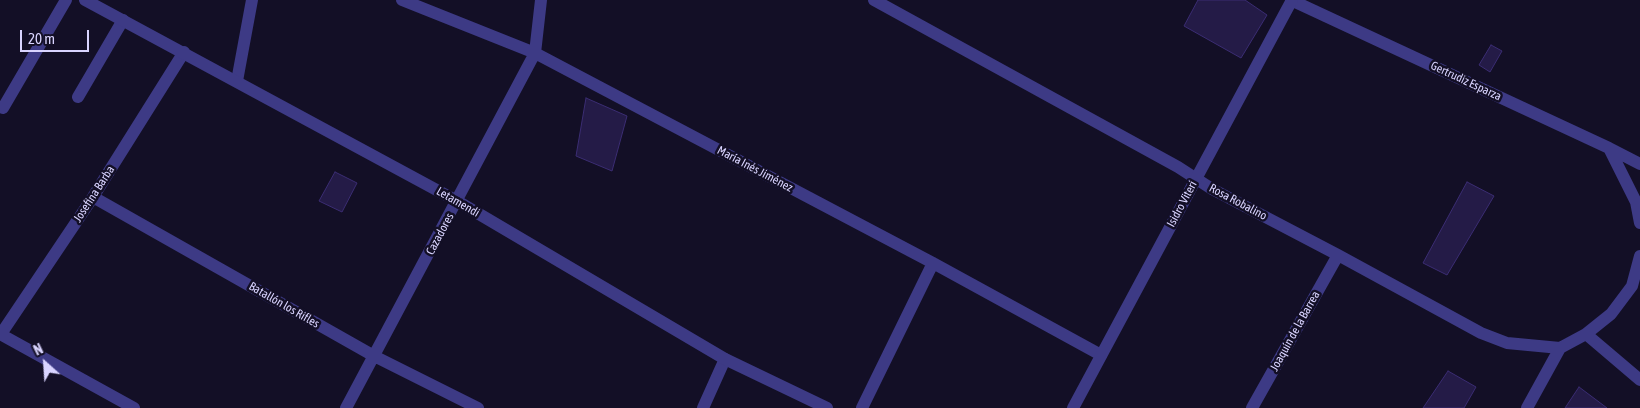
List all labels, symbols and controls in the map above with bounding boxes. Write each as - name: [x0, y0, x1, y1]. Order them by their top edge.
- scale bar: [22, 20, 91, 52]
- text: 20 m: [28, 30, 55, 47]
- street label: Gertrudiz Esparza: [1428, 58, 1504, 104]
- street label: María Inés Jiménez: [715, 143, 795, 195]
- street label: Josefina Barba: [70, 163, 118, 225]
- street label: Isidro Viteri: [1164, 178, 1200, 230]
- street label: Rosa Robalino: [1207, 181, 1269, 223]
- street label: Letamendi: [434, 184, 482, 220]
- street label: Cazadores: [423, 211, 457, 257]
- street label: Batallón los Rifles: [246, 279, 322, 331]
- street label: Joaquín de la Barrea: [1267, 288, 1323, 374]
- north arrow: [20, 338, 70, 388]
- text: N: [31, 341, 46, 359]

